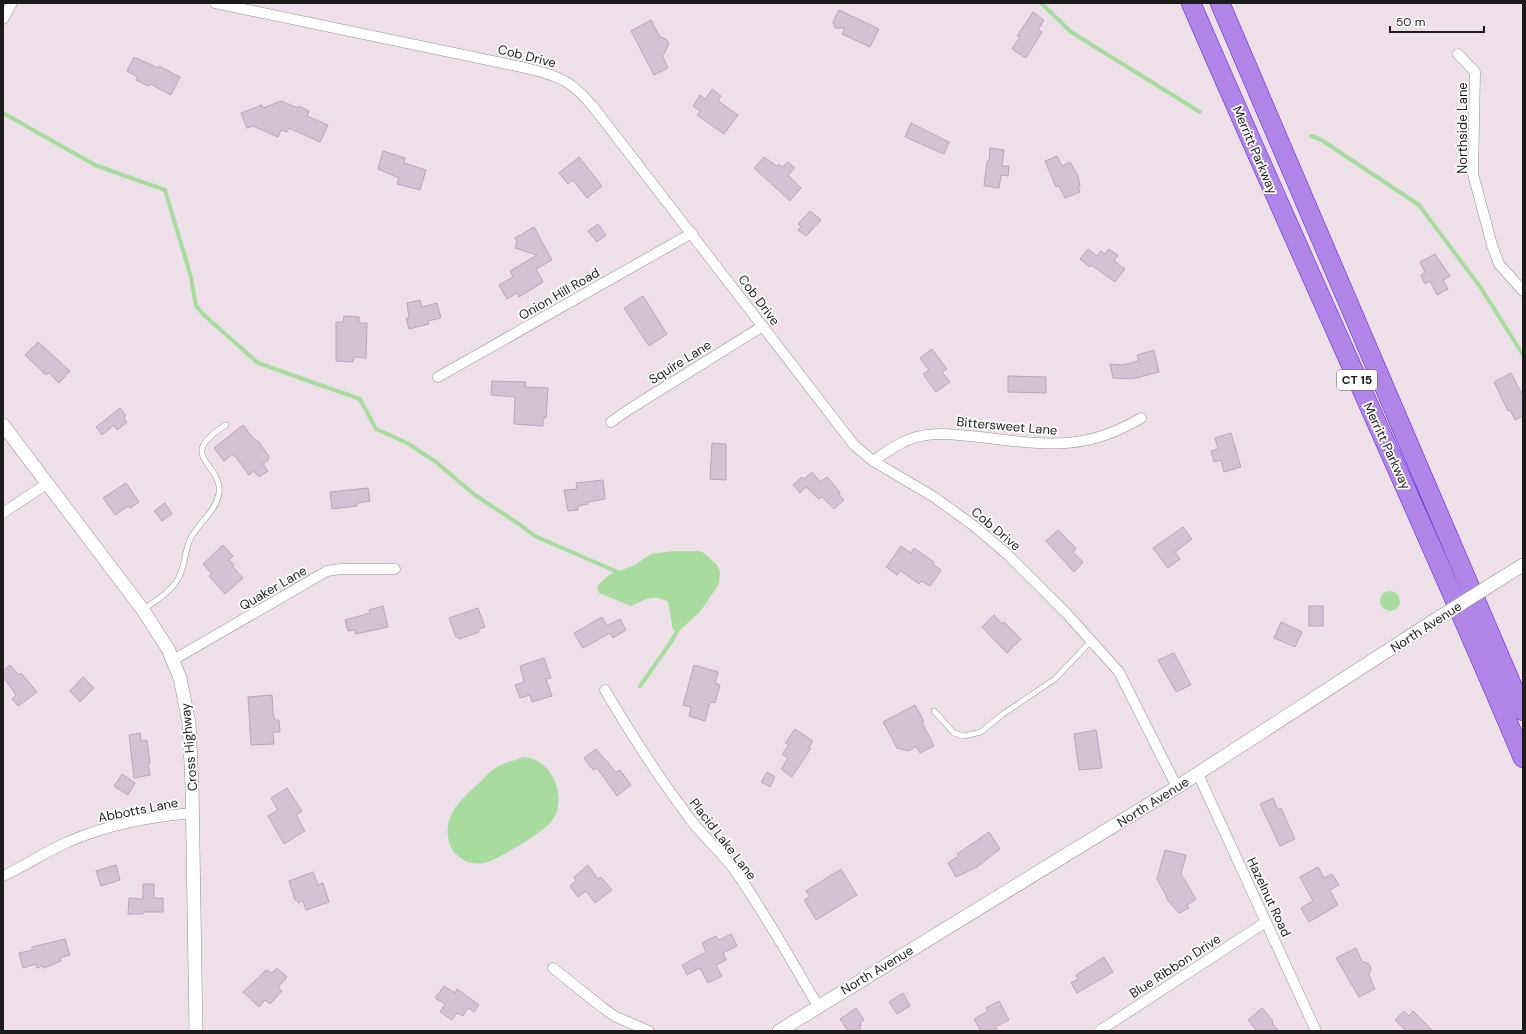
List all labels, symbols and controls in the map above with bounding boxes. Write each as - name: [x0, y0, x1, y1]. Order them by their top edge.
- scale bar: [1390, 8, 1484, 34]
- text: 50 m: [1396, 14, 1425, 30]
- street label: Cob Drive: [496, 41, 558, 71]
- street label: Northside Lane: [1454, 82, 1471, 174]
- street label: Merritt Parkway: [1229, 103, 1281, 197]
- street label: Onion Hill Road: [515, 264, 603, 324]
- street label: Cob Drive: [734, 271, 784, 329]
- street label: Squire Lane: [646, 336, 714, 388]
- road number: CT 15: [1337, 370, 1377, 390]
- street label: Merritt Parkway: [1359, 400, 1415, 492]
- street label: Bittersweet Lane: [956, 413, 1058, 439]
- street label: Cob Drive: [968, 503, 1024, 555]
- street label: Quaker Lane: [236, 562, 310, 614]
- street label: North Avenue: [1387, 598, 1465, 656]
- street label: Cross Highway: [177, 702, 201, 792]
- street label: North Avenue: [1114, 773, 1192, 831]
- street label: Abbotts Lane: [96, 794, 180, 826]
- street label: Placid Lake Lane: [686, 795, 760, 883]
- street label: Hazelnut Road: [1243, 854, 1295, 940]
- street label: Blue Ribbon Drive: [1126, 930, 1224, 1002]
- street label: North Avenue: [838, 942, 916, 998]

